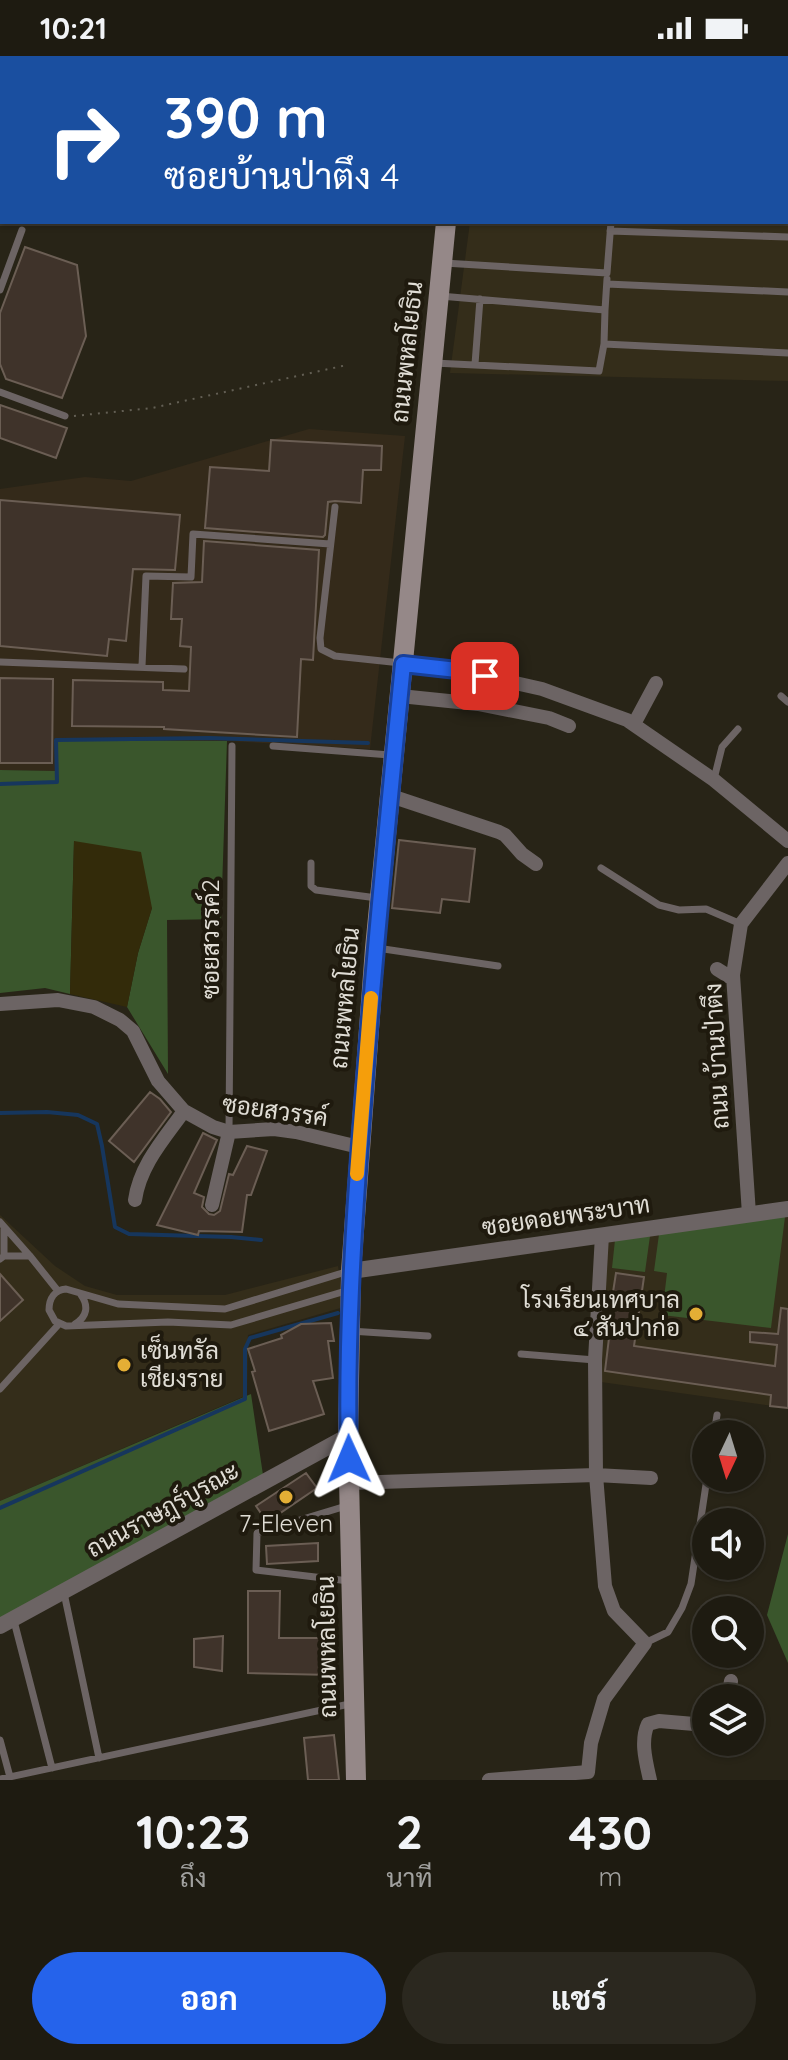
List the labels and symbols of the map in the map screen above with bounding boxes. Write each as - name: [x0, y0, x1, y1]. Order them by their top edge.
- street label: ถนนพหลโยธิน: [384, 280, 428, 424]
- pin: [451, 642, 519, 710]
- street label: ซอยสวรรค์2: [195, 879, 225, 999]
- street label: ถนนพหลโยธิน: [323, 926, 365, 1070]
- street label: ถนน บ้านป่าตึง: [697, 982, 735, 1130]
- street label: ซอยสวรรค์: [220, 1088, 330, 1132]
- street label: ซอยดอยพระบาท: [480, 1188, 652, 1242]
- place label: โรงเรียนเทศบาล ๔ สันป่าก่อ: [520, 1284, 680, 1342]
- marker: โรงเรียนเทศบาล ๔ สันป่าก่อ: [687, 1305, 705, 1323]
- place label: เซ็นทรัล เชียงราย: [140, 1334, 224, 1393]
- marker: เซ็นทรัล เชียงราย: [115, 1356, 133, 1374]
- position arrow: [307, 1417, 391, 1501]
- north arrow: [692, 1420, 764, 1492]
- street label: ถนนราษฎร์บูรณะ: [81, 1455, 246, 1566]
- marker: 7-Eleven: [277, 1488, 295, 1506]
- place label: 7-Eleven: [239, 1508, 333, 1538]
- street label: ถนนพหลโยธิน: [310, 1576, 342, 1718]

